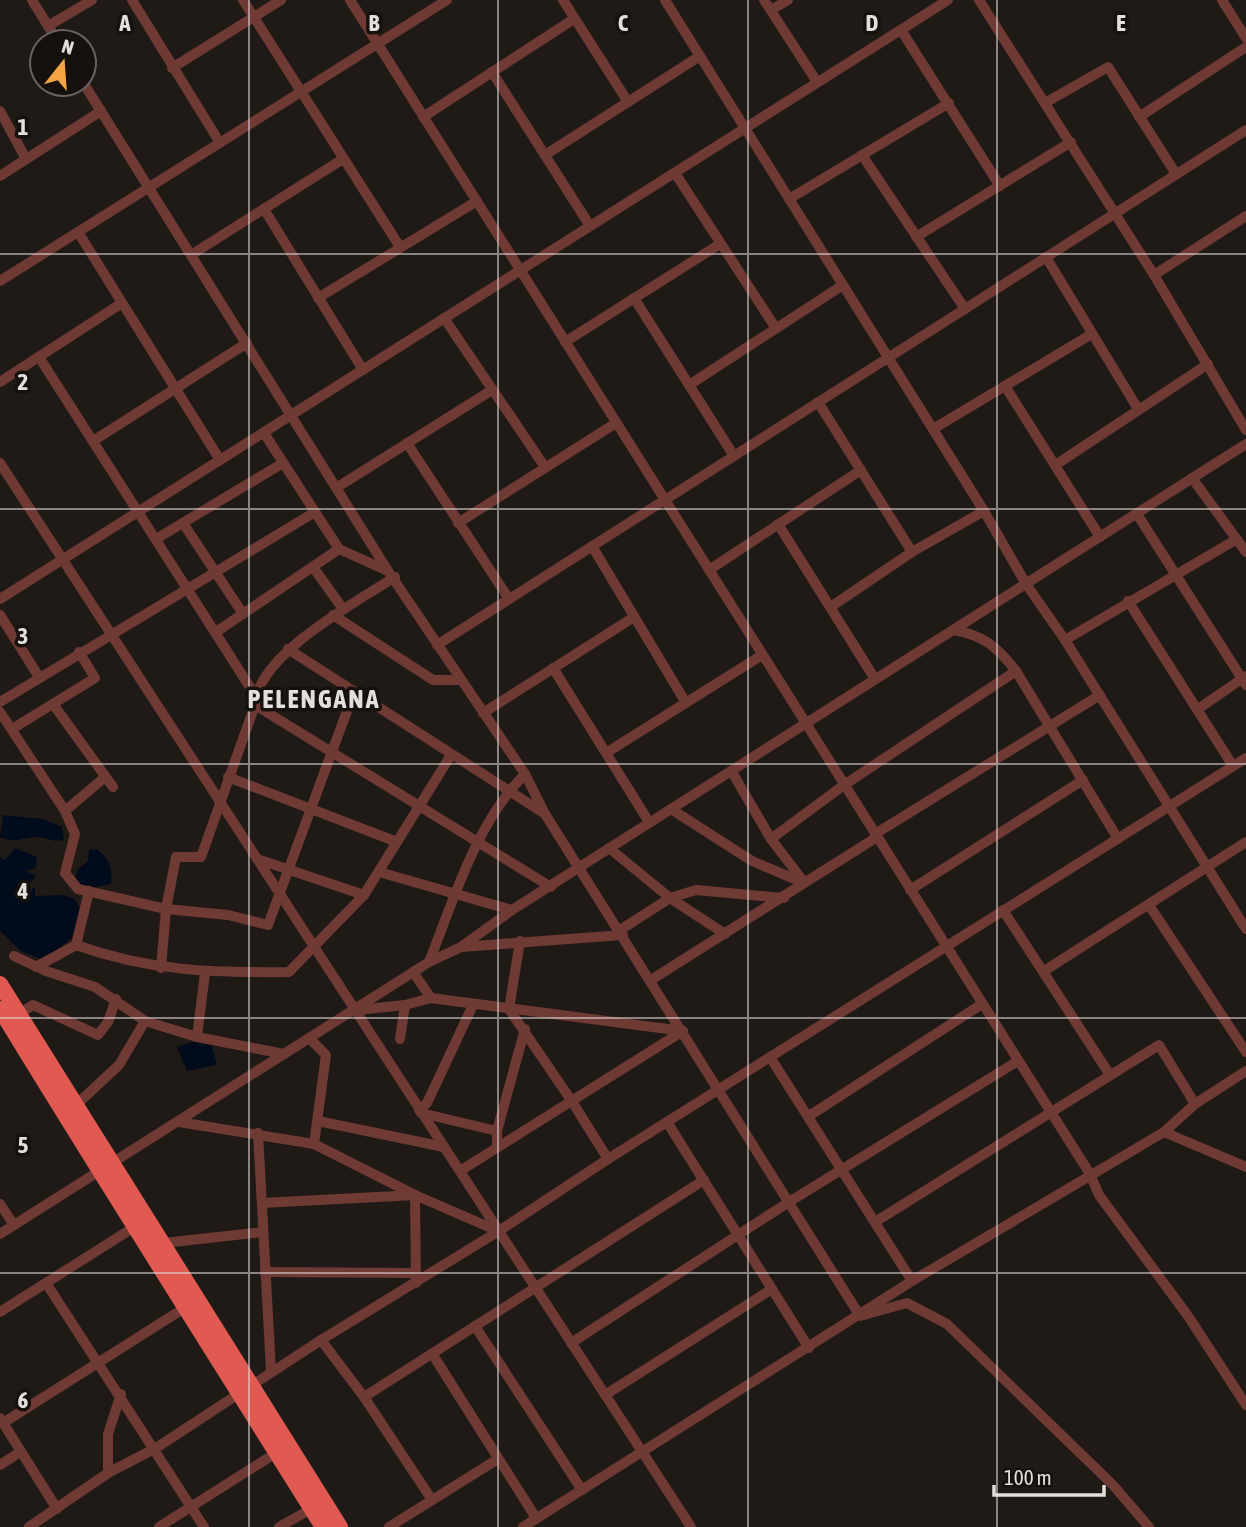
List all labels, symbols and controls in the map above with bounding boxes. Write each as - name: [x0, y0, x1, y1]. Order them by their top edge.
- text: A: [118, 10, 131, 36]
- text: B: [369, 10, 380, 36]
- text: C: [618, 10, 629, 36]
- text: D: [866, 10, 879, 36]
- text: E: [1116, 10, 1126, 36]
- north arrow: [28, 28, 98, 98]
- text: N: [59, 35, 77, 59]
- text: 1: [18, 114, 29, 140]
- text: 2: [18, 369, 28, 395]
- text: 3: [18, 623, 28, 649]
- district label: PELENGANA: [248, 684, 380, 714]
- text: 4: [17, 878, 29, 904]
- text: 5: [18, 1132, 29, 1158]
- text: 6: [18, 1387, 29, 1413]
- scale bar: [994, 1454, 1104, 1498]
- text: 100 m: [1004, 1465, 1052, 1489]

